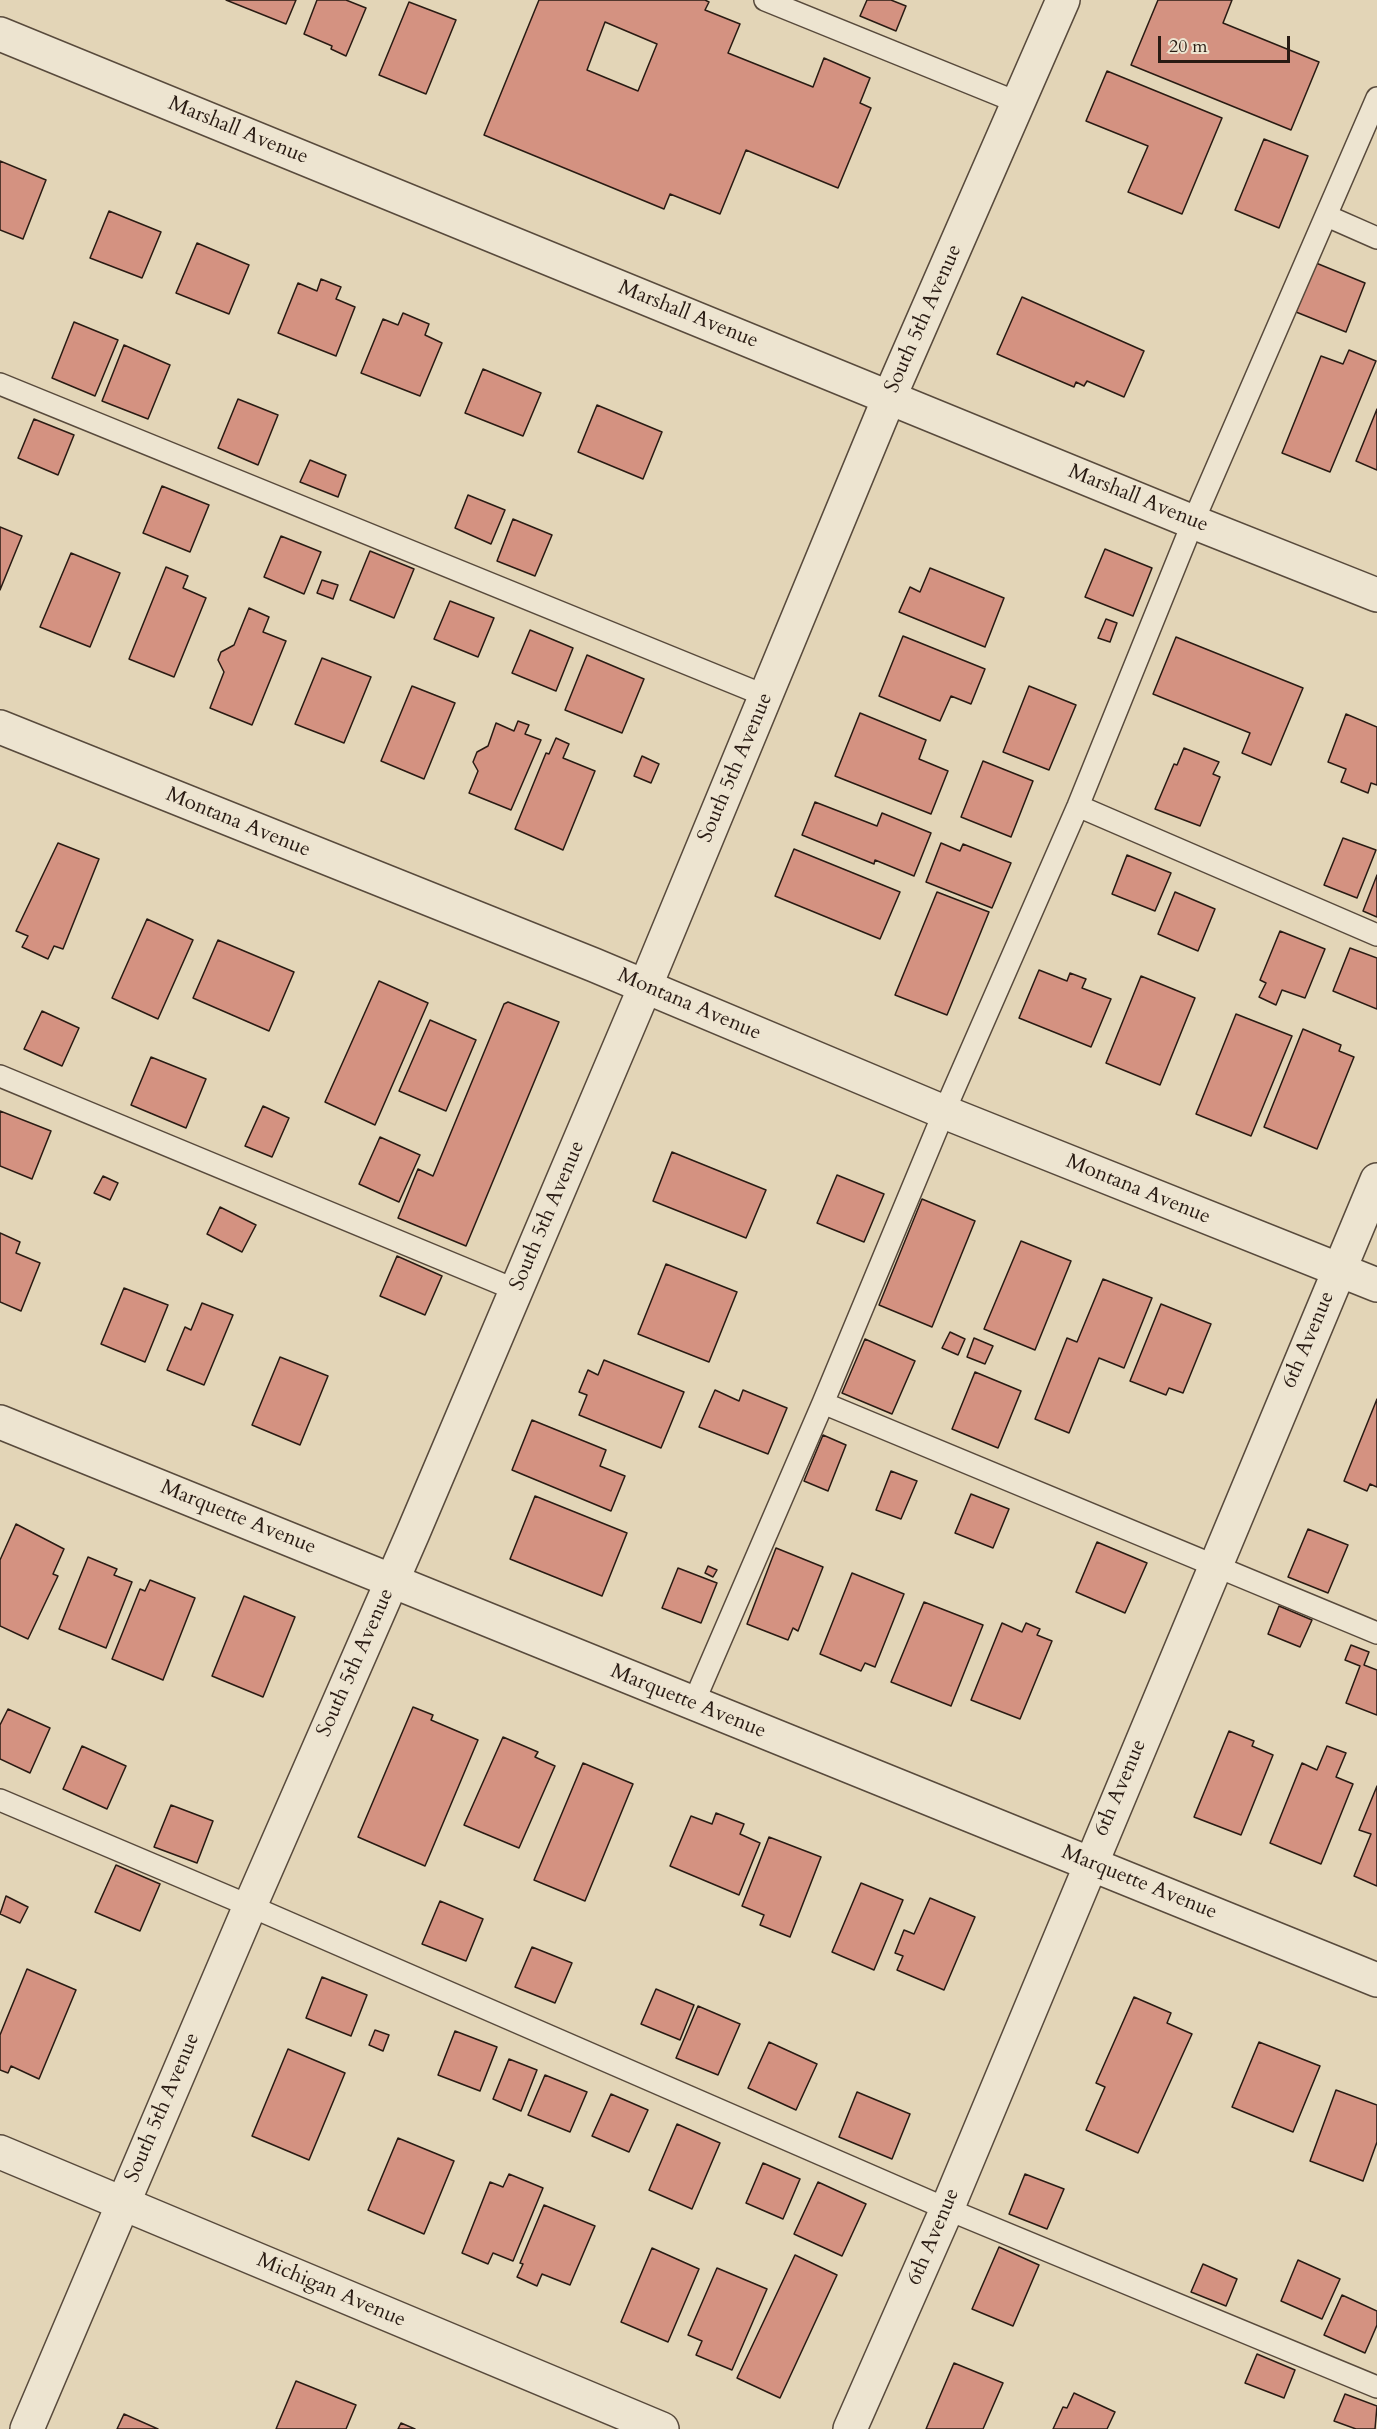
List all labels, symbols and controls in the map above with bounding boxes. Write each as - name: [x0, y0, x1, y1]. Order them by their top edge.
- scale bar: [1161, 24, 1293, 62]
- text: 20 m: [1169, 34, 1208, 59]
- street label: Marshall Avenue: [164, 91, 312, 171]
- street label: South 5th Avenue: [880, 241, 968, 397]
- street label: Marshall Avenue: [614, 275, 762, 355]
- street label: Marshall Avenue: [1064, 459, 1212, 539]
- street label: South 5th Avenue: [693, 690, 779, 846]
- street label: Montana Avenue: [162, 783, 314, 863]
- street label: Montana Avenue: [613, 963, 765, 1047]
- street label: South 5th Avenue: [505, 1138, 591, 1294]
- street label: Montana Avenue: [1062, 1150, 1214, 1230]
- street label: 6th Avenue: [1277, 1288, 1341, 1392]
- street label: Marquette Avenue: [157, 1475, 319, 1561]
- street label: South 5th Avenue: [312, 1585, 400, 1741]
- street label: Marquette Avenue: [607, 1659, 769, 1745]
- street label: 6th Avenue: [1089, 1736, 1153, 1840]
- street label: Marquette Avenue: [1058, 1840, 1220, 1926]
- street label: South 5th Avenue: [120, 2030, 206, 2186]
- street label: 6th Avenue: [902, 2185, 966, 2289]
- street label: Michigan Avenue: [253, 2248, 409, 2334]

